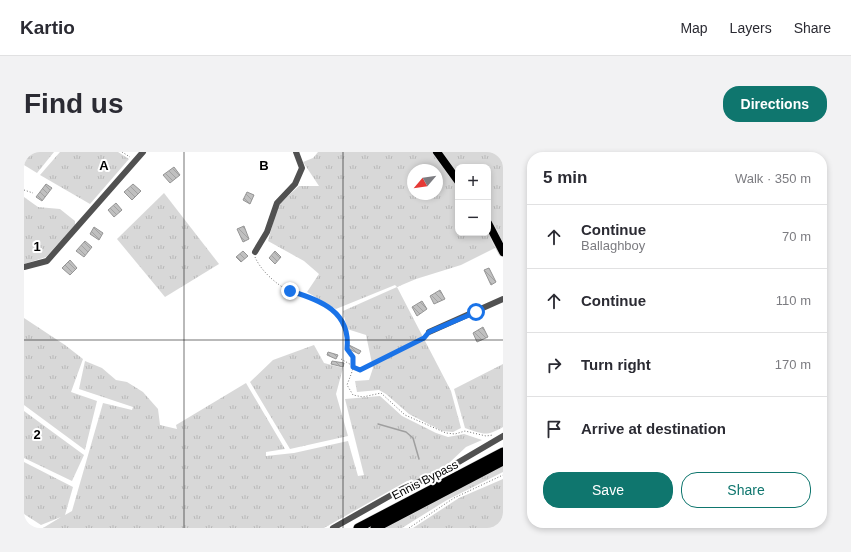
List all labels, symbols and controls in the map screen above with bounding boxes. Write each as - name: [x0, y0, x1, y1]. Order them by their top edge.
- text: Kartio: [20, 17, 75, 38]
- text: Map: [680, 20, 708, 36]
- text: Layers: [730, 20, 772, 36]
- text: Share: [794, 20, 831, 36]
- button: Directions: [723, 86, 827, 122]
- text: Find us: [24, 88, 124, 119]
- text: A: [99, 158, 109, 173]
- text: B: [259, 158, 269, 173]
- north arrow: [407, 164, 443, 200]
- map controls: [455, 164, 491, 236]
- button: +: [455, 164, 491, 200]
- text: 5 min: [543, 168, 587, 187]
- text: Walk · 350 m: [735, 171, 811, 186]
- button: −: [455, 200, 491, 236]
- text: Continue: [581, 221, 646, 238]
- icon: ahead: [543, 226, 565, 248]
- text: 70 m: [782, 229, 811, 244]
- text: Ballaghboy: [581, 238, 645, 253]
- text: 1: [33, 239, 41, 254]
- route end: [281, 282, 299, 300]
- icon: ahead: [543, 290, 565, 312]
- text: Continue: [581, 292, 646, 309]
- text: 110 m: [776, 293, 811, 308]
- route start: [467, 303, 485, 321]
- icon: right: [543, 354, 565, 376]
- text: Turn right: [581, 356, 651, 373]
- text: 170 m: [775, 357, 811, 372]
- icon: arrive: [543, 418, 565, 440]
- text: Arrive at destination: [581, 420, 726, 437]
- text: 2: [33, 427, 41, 442]
- street label: Ennis Bypass: [389, 457, 461, 503]
- button: Save: [543, 472, 673, 508]
- button: Share: [681, 472, 811, 508]

